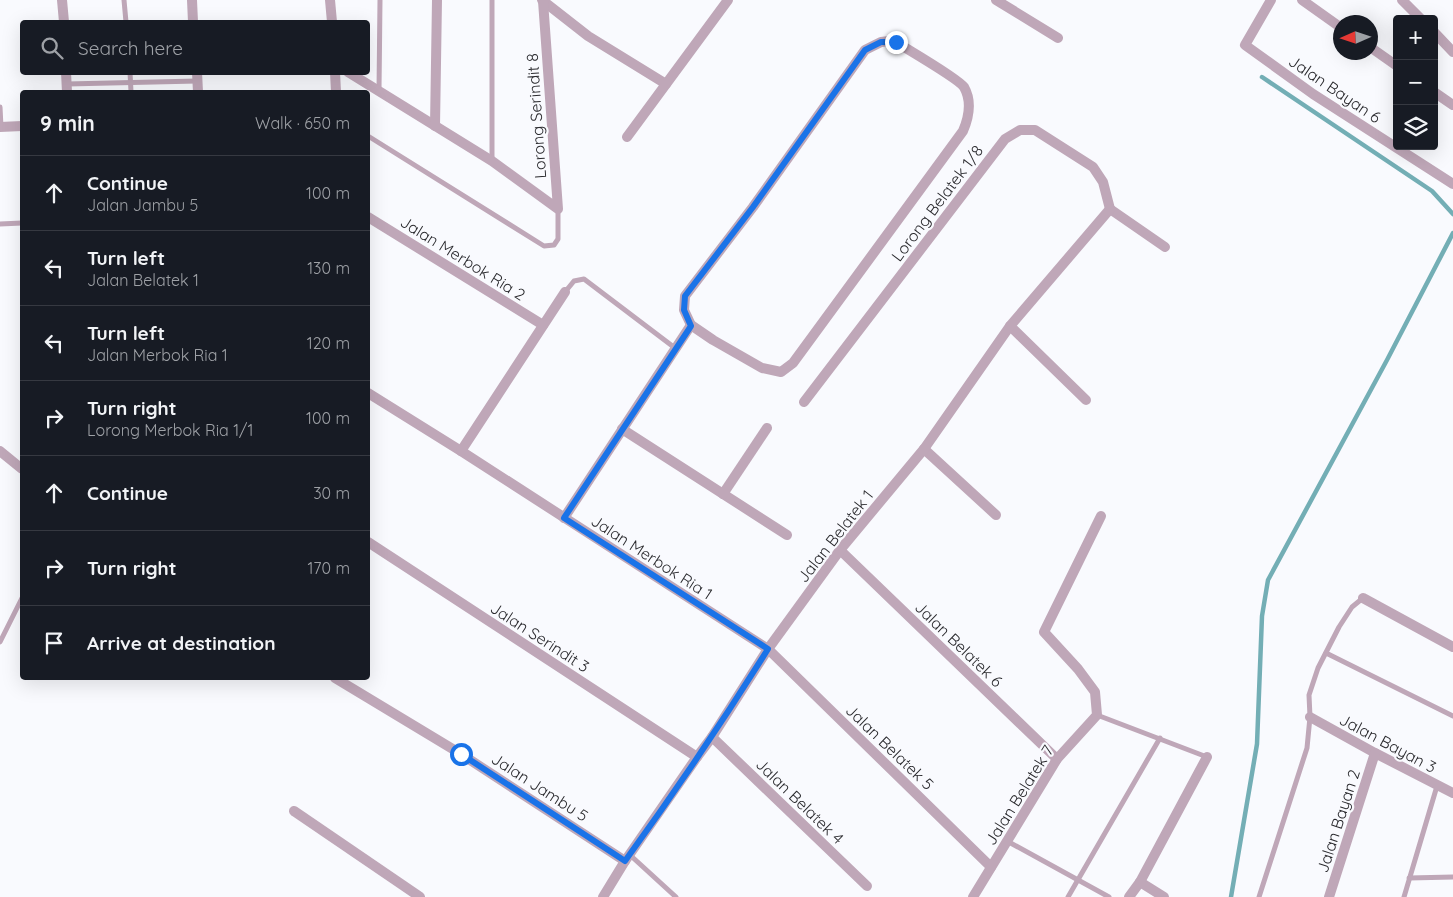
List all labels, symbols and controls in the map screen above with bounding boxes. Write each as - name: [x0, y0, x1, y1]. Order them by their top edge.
- north arrow: [1333, 15, 1378, 60]
- map controls: [1393, 15, 1438, 150]
- button: +: [1393, 15, 1438, 60]
- search box: [20, 20, 370, 75]
- route end: [885, 31, 908, 54]
- icon: search: [38, 34, 66, 62]
- text: Search here: [78, 36, 183, 60]
- street label: Jalan Bayan 6: [1285, 51, 1385, 127]
- street label: Lorong Serindit 8: [522, 53, 550, 179]
- button: −: [1393, 60, 1438, 105]
- button: layers: [1393, 105, 1438, 150]
- text: 9 min: [40, 110, 95, 136]
- text: Walk · 650 m: [255, 113, 350, 133]
- street label: Lorong Belatek 1/8: [887, 141, 987, 265]
- text: Continue: [87, 171, 168, 195]
- icon: ahead: [40, 179, 68, 207]
- text: 100 m: [306, 183, 350, 203]
- text: Jalan Jambu 5: [87, 195, 198, 215]
- street label: Jalan Merbok Ria 2: [397, 211, 529, 305]
- text: Turn left: [87, 246, 165, 270]
- icon: left: [40, 254, 68, 282]
- text: 130 m: [307, 258, 350, 278]
- text: Jalan Belatek 1: [87, 270, 199, 290]
- text: Turn left: [87, 321, 165, 345]
- icon: left: [40, 329, 68, 357]
- text: 120 m: [307, 333, 350, 353]
- text: Jalan Merbok Ria 1: [87, 345, 228, 365]
- text: Turn right: [87, 396, 176, 420]
- icon: right: [40, 404, 68, 432]
- text: 100 m: [306, 408, 350, 428]
- text: Lorong Merbok Ria 1/1: [87, 420, 253, 440]
- icon: ahead: [40, 479, 68, 507]
- text: Continue: [87, 481, 168, 505]
- text: 30 m: [313, 483, 350, 503]
- street label: Jalan Belatek 1: [793, 486, 877, 586]
- street label: Jalan Merbok Ria 1: [588, 510, 716, 604]
- icon: right: [40, 554, 68, 582]
- text: Turn right: [87, 556, 176, 580]
- text: 170 m: [307, 558, 350, 578]
- street label: Jalan Belatek 6: [911, 597, 1007, 691]
- street label: Jalan Serindit 3: [487, 598, 593, 676]
- icon: arrive: [40, 629, 68, 657]
- text: Arrive at destination: [87, 631, 276, 655]
- street label: Jalan Belatek 5: [842, 700, 938, 794]
- street label: Jalan Bayan 3: [1336, 709, 1440, 777]
- street label: Jalan Belatek 7: [980, 741, 1058, 849]
- route start: [450, 743, 473, 766]
- street label: Jalan Jambu 5: [488, 748, 592, 826]
- street label: Jalan Belatek 4: [752, 754, 848, 848]
- street label: Jalan Bayan 2: [1312, 767, 1364, 875]

